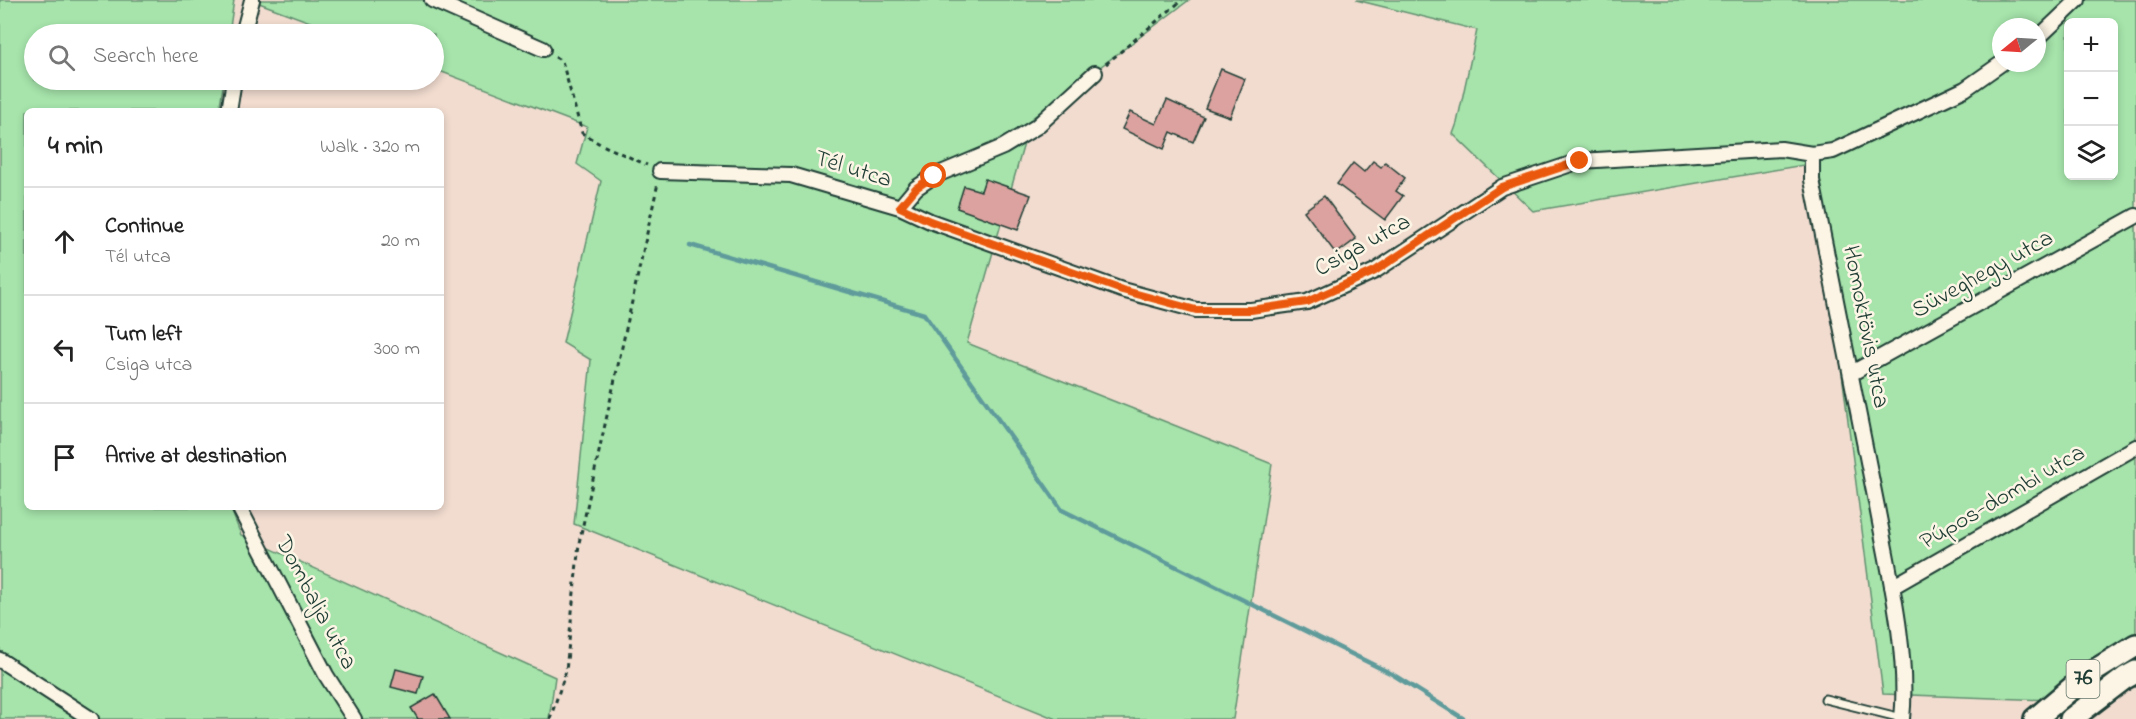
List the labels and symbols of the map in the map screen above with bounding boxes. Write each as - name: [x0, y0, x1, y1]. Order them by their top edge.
- north arrow: [1992, 18, 2046, 72]
- street label: Tél utca: [810, 142, 896, 198]
- route end: [1566, 147, 1592, 173]
- route start: [920, 162, 946, 188]
- street label: Csiga utca: [1309, 205, 1417, 287]
- street label: Süveghegy utca: [1906, 222, 2061, 329]
- street label: Homoktövis utca: [1832, 243, 1898, 411]
- street label: Púpos-dombi utca: [1914, 436, 2092, 560]
- street label: Dombalja utca: [264, 529, 365, 676]
- road number: 76: [2066, 660, 2100, 698]

